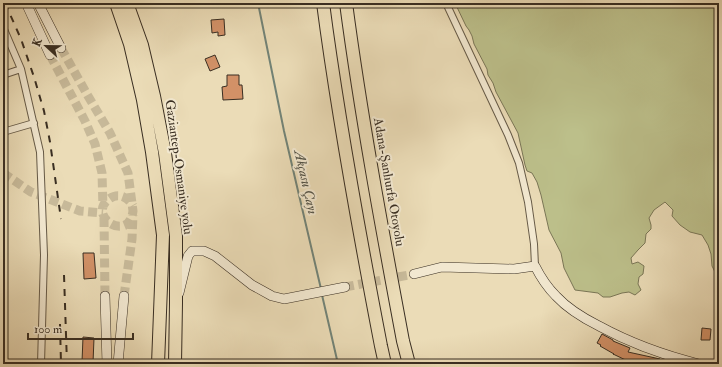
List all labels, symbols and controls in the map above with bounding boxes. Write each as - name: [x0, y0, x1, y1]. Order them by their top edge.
- north arrow: [26, 26, 66, 66]
- text: K: [30, 35, 45, 48]
- street label: Gaziantep-Osmaniye yolu: [161, 99, 196, 236]
- street label: Adana-Şanlıurfa Otoyolu: [369, 115, 408, 248]
- water label: Akçasu Çayı: [290, 146, 322, 216]
- scale bar: [28, 315, 133, 341]
- text: 100 m: [34, 322, 63, 337]

